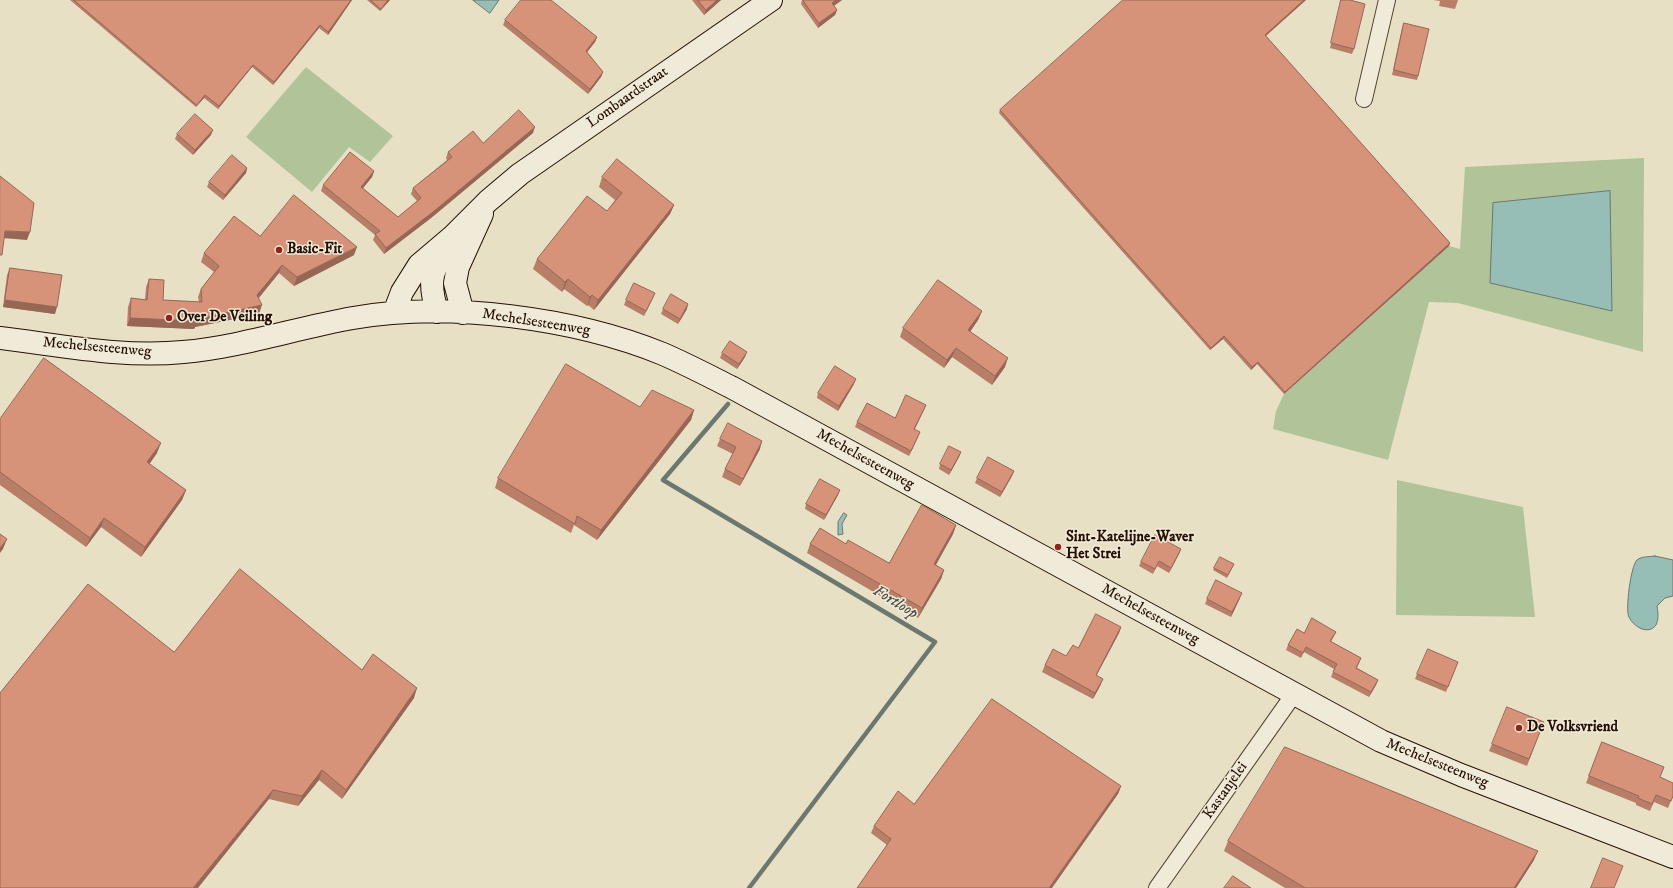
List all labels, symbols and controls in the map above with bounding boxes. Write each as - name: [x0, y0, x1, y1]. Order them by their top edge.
- street label: Lombaardstraat: [584, 63, 672, 133]
- place label: Basic-Fit: [287, 241, 342, 259]
- marker: Basic-Fit: [274, 245, 284, 255]
- street label: Mechelsesteenweg: [481, 306, 591, 340]
- place label: Over De Veiling: [177, 309, 272, 327]
- marker: Over De Veiling: [164, 313, 174, 323]
- street label: Mechelsesteenweg: [42, 334, 152, 362]
- street label: Mechelsesteenweg: [813, 426, 917, 494]
- place label: Sint-Katelijne-Waver Het Strei: [1066, 529, 1194, 564]
- marker: Sint-Katelijne-Waver Het Strei: [1053, 542, 1063, 552]
- street label: Mechelsesteenweg: [1098, 581, 1202, 649]
- water label: Fortloop: [869, 582, 921, 624]
- place label: De Volksvriend: [1527, 719, 1618, 737]
- marker: De Volksvriend: [1514, 723, 1524, 733]
- street label: Mechelsesteenweg: [1383, 735, 1491, 793]
- street label: Kastanjelei: [1200, 759, 1252, 823]

